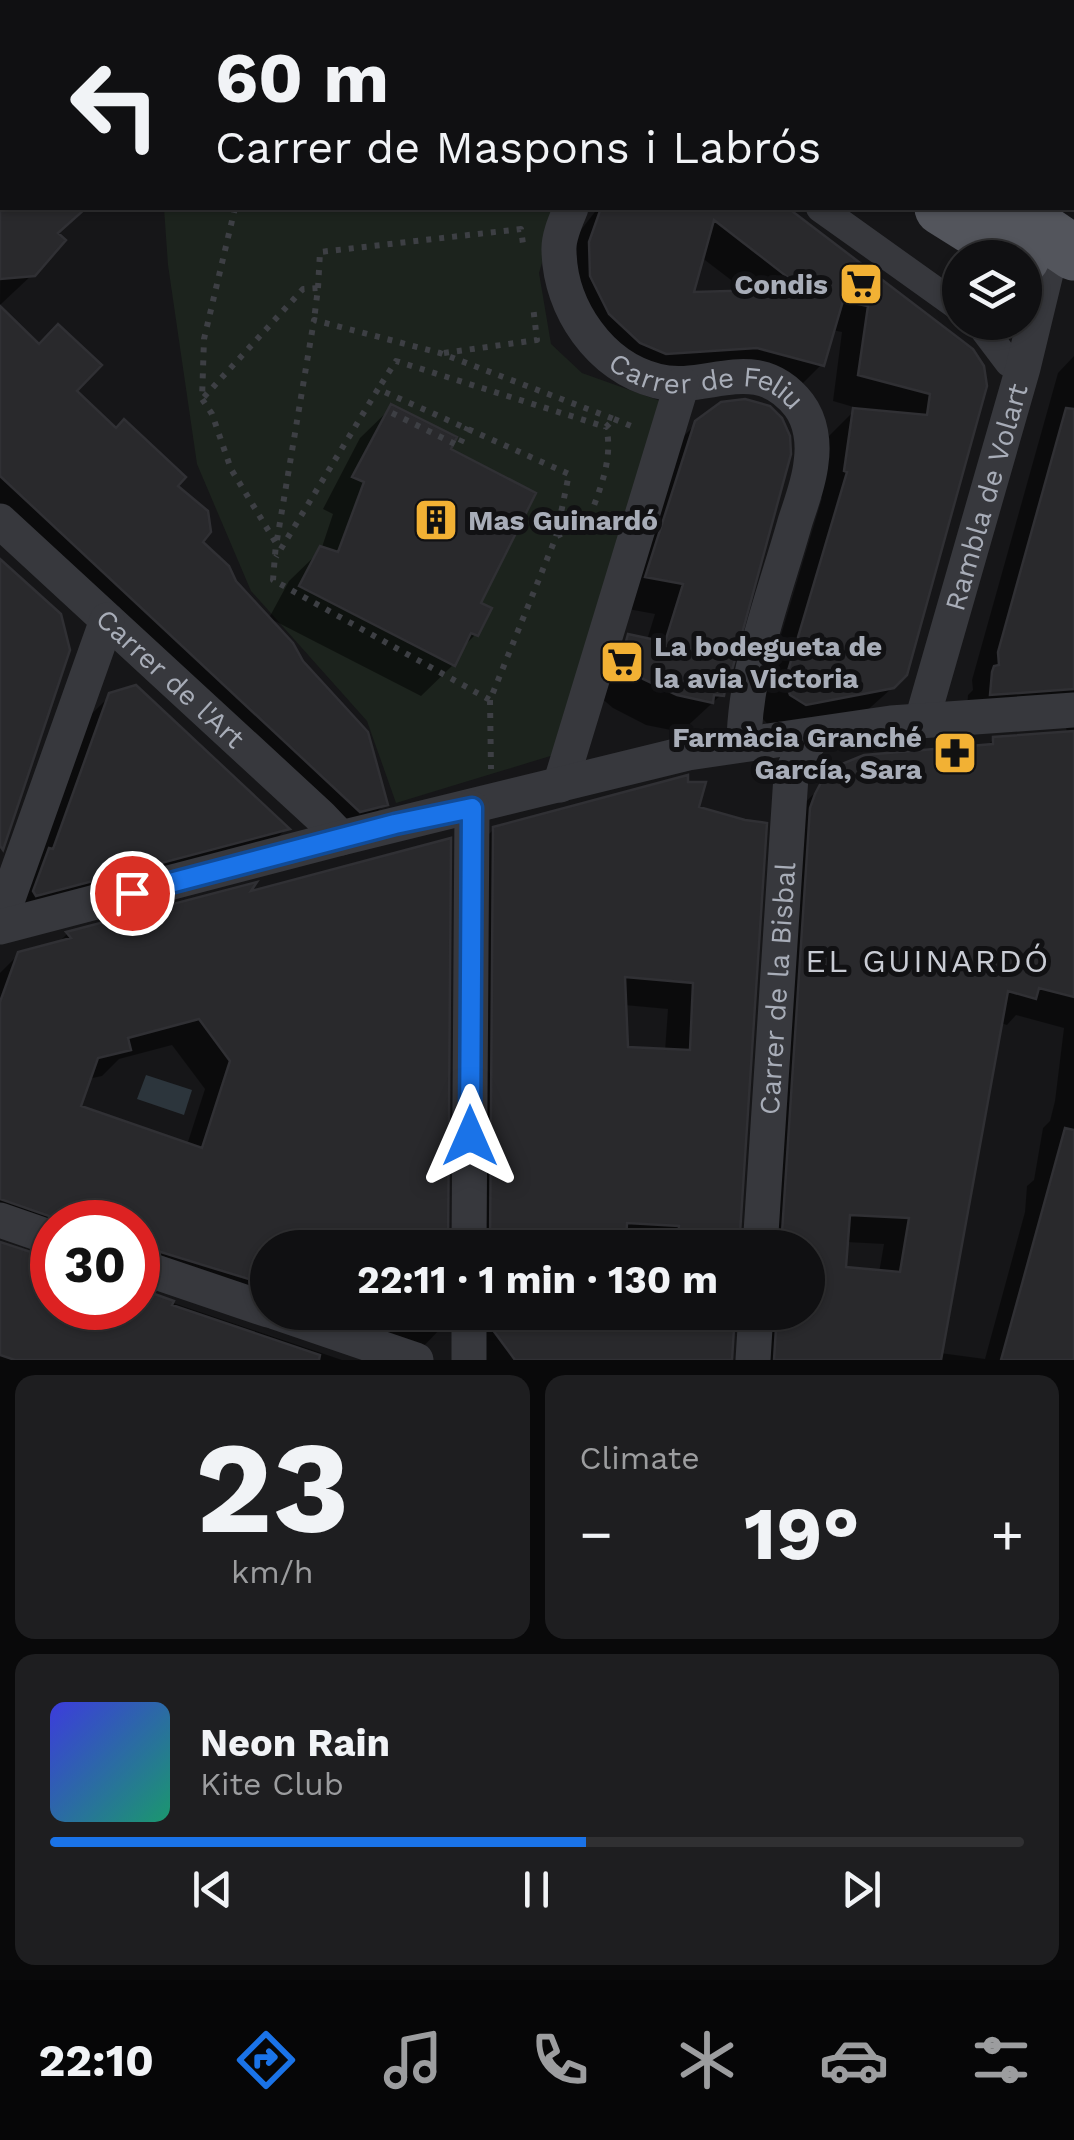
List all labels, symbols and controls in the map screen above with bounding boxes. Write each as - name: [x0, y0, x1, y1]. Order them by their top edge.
- text: 60 m: [215, 37, 389, 119]
- icon: left: [50, 40, 180, 170]
- text: Carrer de Maspons i Labrós: [215, 121, 821, 174]
- map controls: [942, 240, 1042, 340]
- button: layers: [942, 240, 1042, 340]
- supermarket icon: Condis: [838, 261, 884, 307]
- place label: Condis: [734, 268, 828, 301]
- street label: Carrer de Feliu: [603, 346, 811, 416]
- street label: Rambla de Volart: [938, 379, 1035, 615]
- building icon: Mas Guinardó: [413, 497, 459, 543]
- place label: Mas Guinardó: [468, 504, 658, 537]
- street label: Carrer de l'Art: [89, 602, 251, 755]
- place label: La bodegueta de la avia Victoria: [654, 630, 882, 695]
- supermarket icon: La bodegueta de la avia Victoria: [599, 639, 645, 685]
- place label: Farmàcia Granché García, Sara: [672, 721, 923, 786]
- pharmacy icon: Farmàcia Granché García, Sara: [932, 730, 978, 776]
- pin: [90, 851, 175, 936]
- street label: Carrer de la Bisbal: [753, 861, 802, 1116]
- icon: arrive: [105, 866, 160, 921]
- district label: EL GUINARDÓ: [805, 942, 1051, 980]
- position arrow: [418, 1084, 522, 1188]
- speed limit sign: 30: [30, 1200, 160, 1330]
- text: 22:11 · 1 min · 130 m: [357, 1258, 718, 1302]
- text: 23: [195, 1411, 350, 1564]
- text: Climate: [580, 1439, 700, 1477]
- text: 19°: [744, 1489, 860, 1577]
- text: −: [580, 1502, 613, 1566]
- text: +: [991, 1502, 1024, 1566]
- text: km/h: [231, 1553, 313, 1591]
- text: Neon Rain: [200, 1721, 390, 1765]
- text: Kite Club: [200, 1765, 344, 1803]
- icon: previous: [185, 1862, 240, 1917]
- icon: pause: [509, 1862, 564, 1917]
- icon: next: [834, 1862, 889, 1917]
- icon: directions: [231, 2025, 301, 2095]
- icon: music: [378, 2025, 448, 2095]
- icon: phone: [525, 2025, 595, 2095]
- icon: climate: [672, 2025, 742, 2095]
- icon: car: [819, 2025, 889, 2095]
- icon: filters: [966, 2025, 1036, 2095]
- text: 22:10: [38, 2034, 154, 2087]

